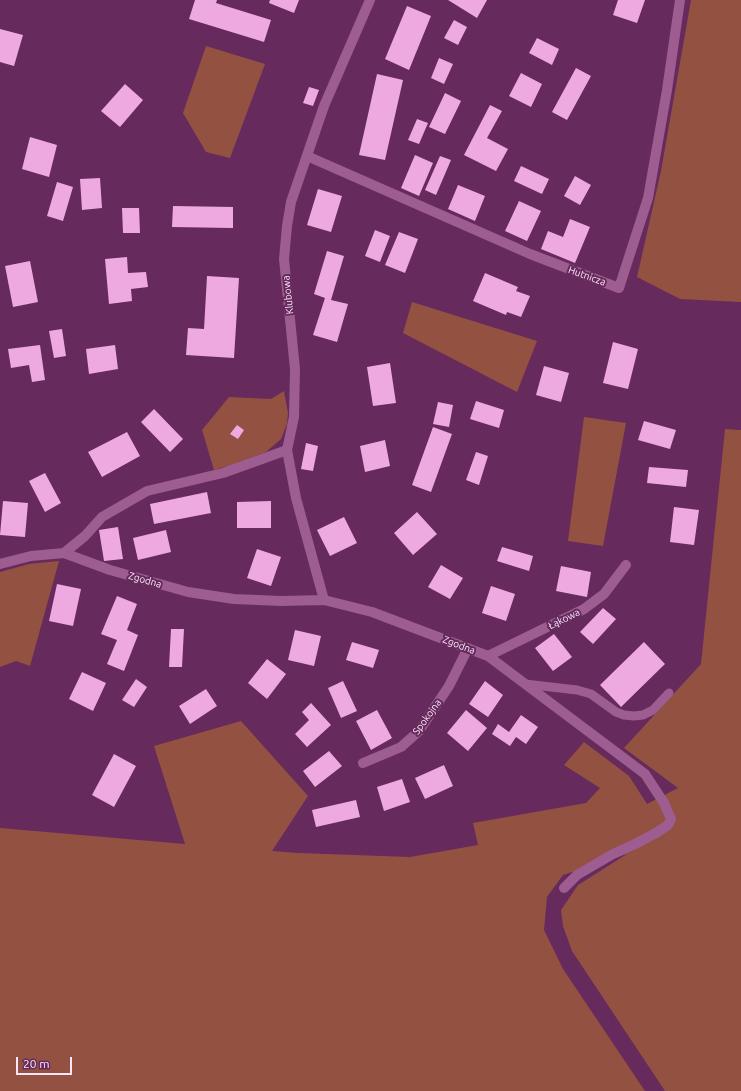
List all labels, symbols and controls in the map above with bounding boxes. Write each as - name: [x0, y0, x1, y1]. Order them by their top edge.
- street label: Hutnicza: [567, 264, 607, 288]
- street label: Klubowa: [280, 275, 296, 315]
- street label: Zgodna: [127, 570, 163, 590]
- street label: Łąkowa: [546, 606, 582, 632]
- street label: Zgodna: [441, 633, 477, 657]
- street label: Spokojna: [410, 697, 444, 737]
- scale bar: [18, 1049, 74, 1075]
- text: 20 m: [23, 1057, 50, 1070]

